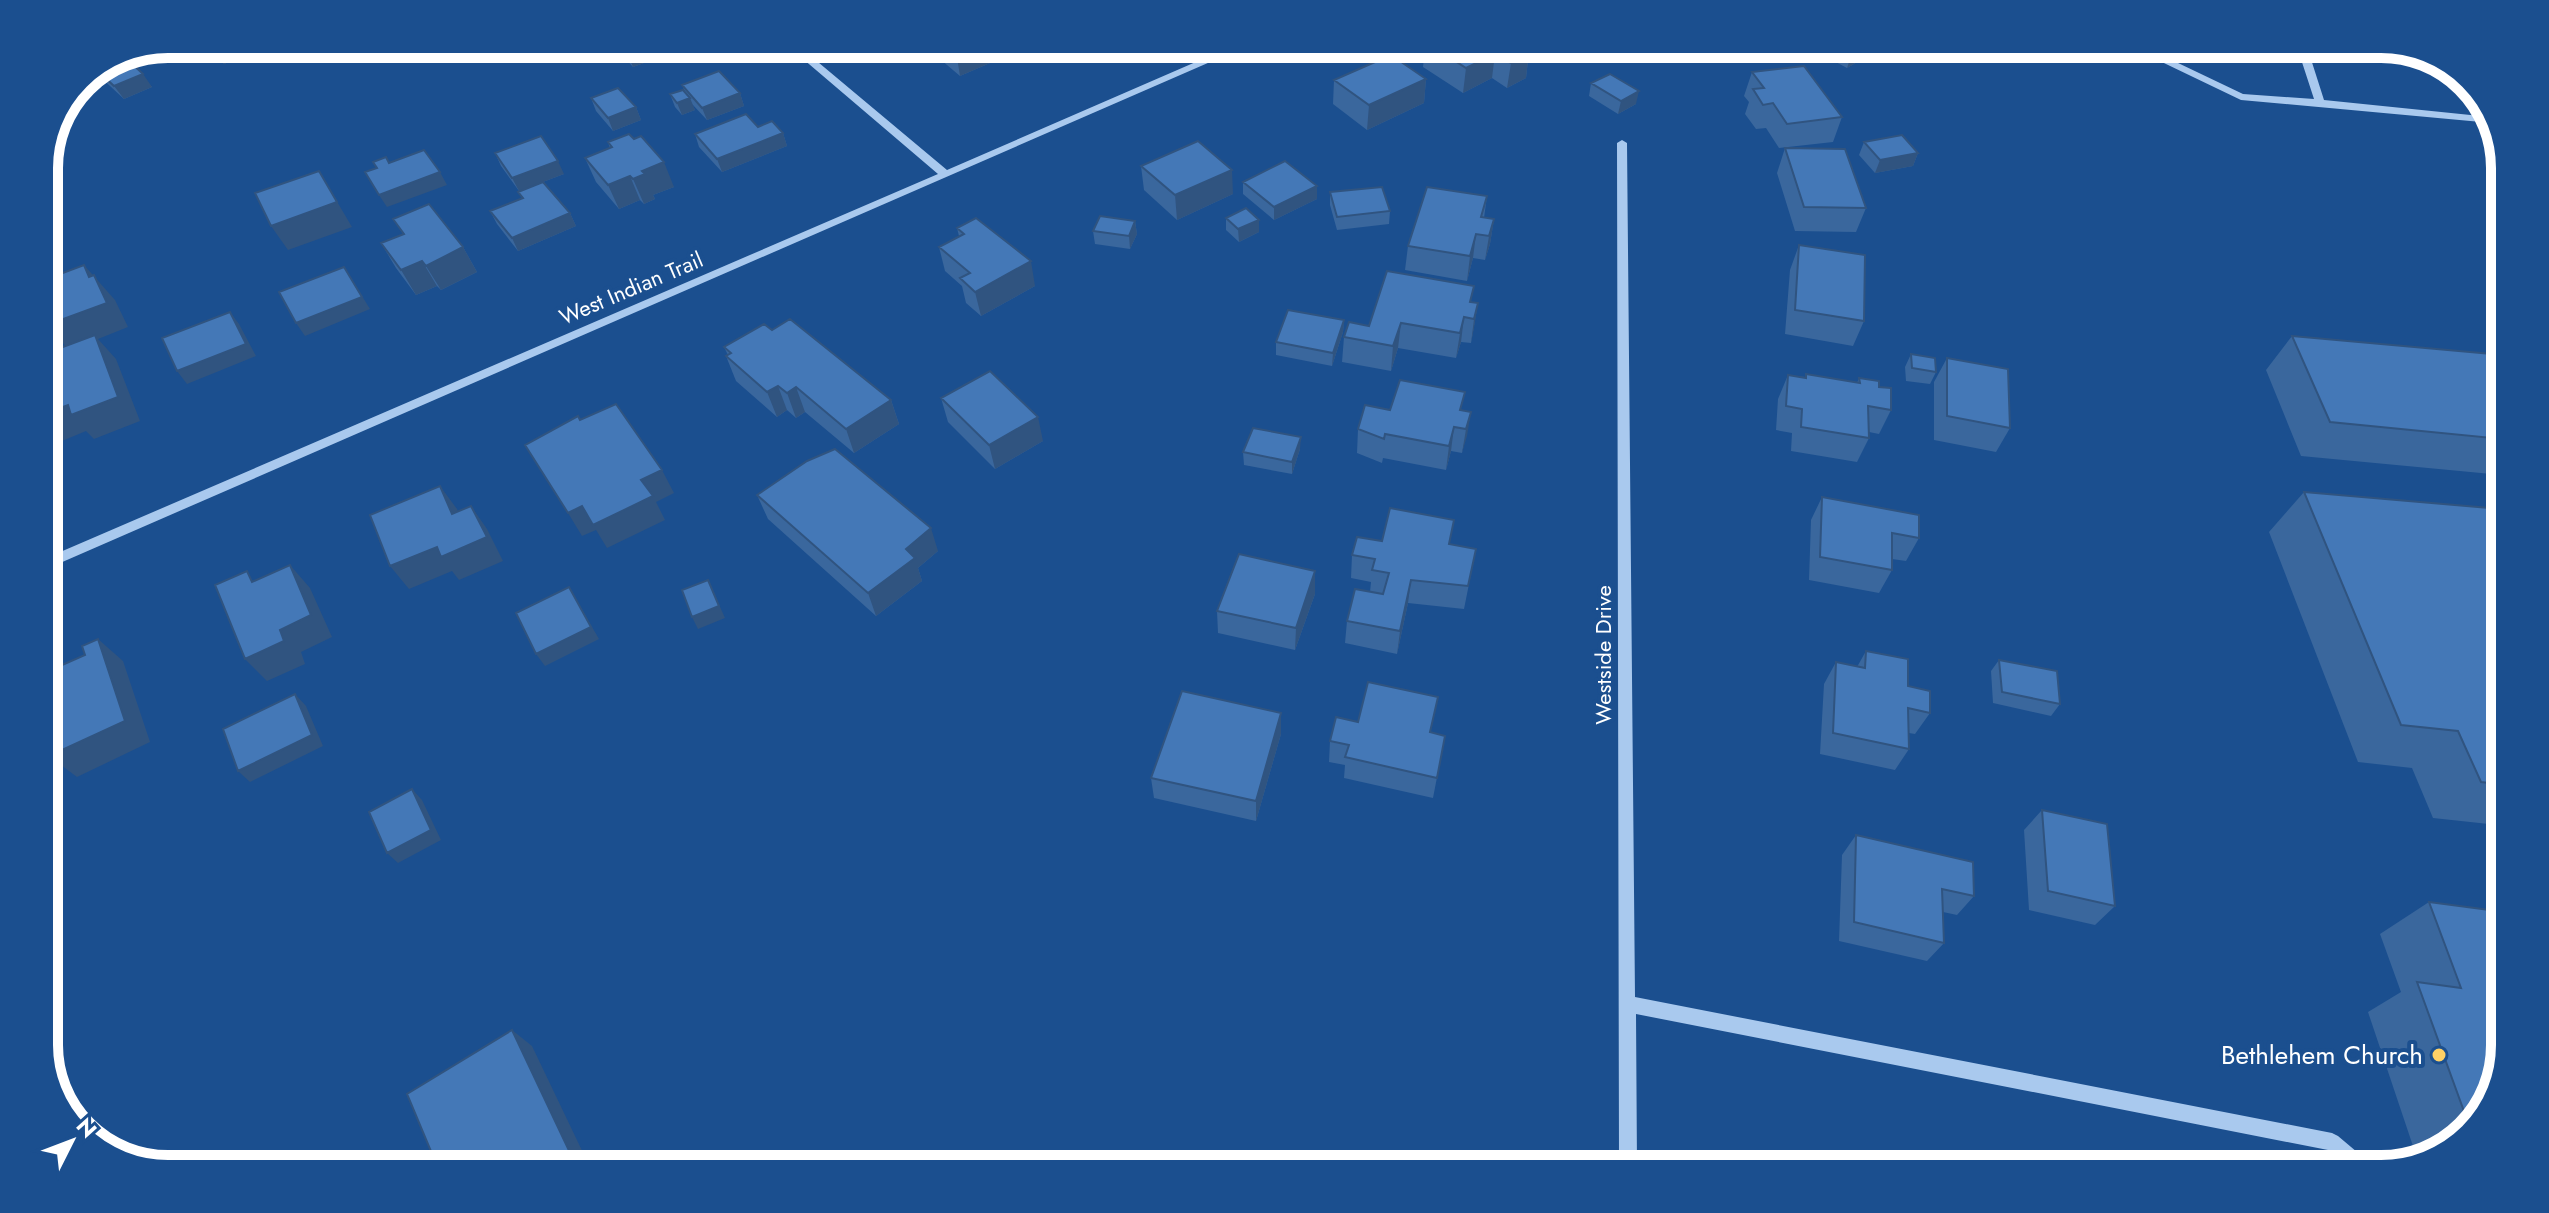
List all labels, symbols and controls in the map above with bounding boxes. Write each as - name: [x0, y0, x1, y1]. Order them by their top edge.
- street label: West Indian Trail: [554, 243, 708, 333]
- street label: Westside Drive: [1587, 585, 1619, 725]
- place label: Bethlehem Church: [2221, 1036, 2423, 1074]
- marker: Bethlehem Church: [2430, 1046, 2448, 1064]
- north arrow: [32, 1101, 112, 1181]
- text: N: [69, 1110, 105, 1145]

